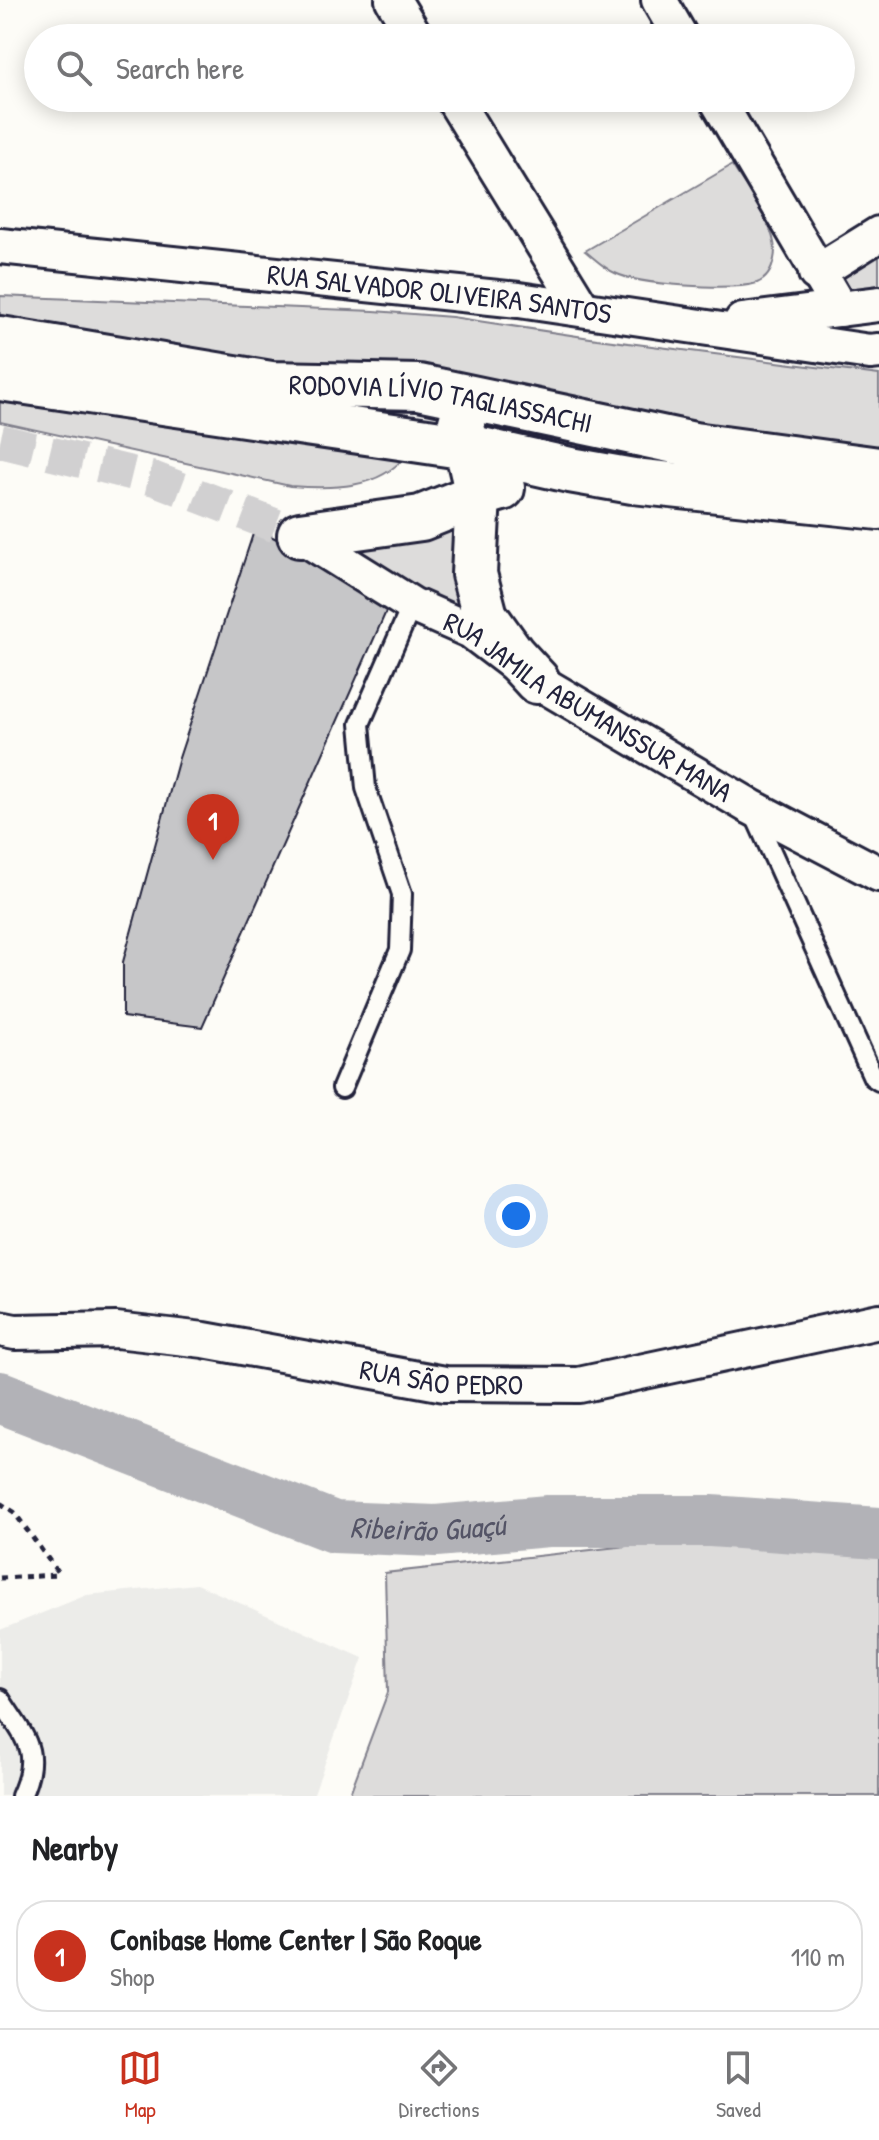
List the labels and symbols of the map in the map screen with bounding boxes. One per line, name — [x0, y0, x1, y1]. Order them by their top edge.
street label: RUA SALVADOR OLIVEIRA SANTOS — [266, 255, 614, 332]
street label: RODOVIA LÍVIO TAGLIASSACHI — [289, 365, 596, 442]
street label: RUA JAMILA ABUMANSSUR MANA — [438, 603, 740, 811]
pin: 1 — [187, 794, 239, 860]
your location — [496, 1196, 536, 1236]
street label: RUA SÃO PEDRO — [357, 1350, 523, 1404]
water label: Ribeirão Guaçú — [349, 1504, 509, 1550]

